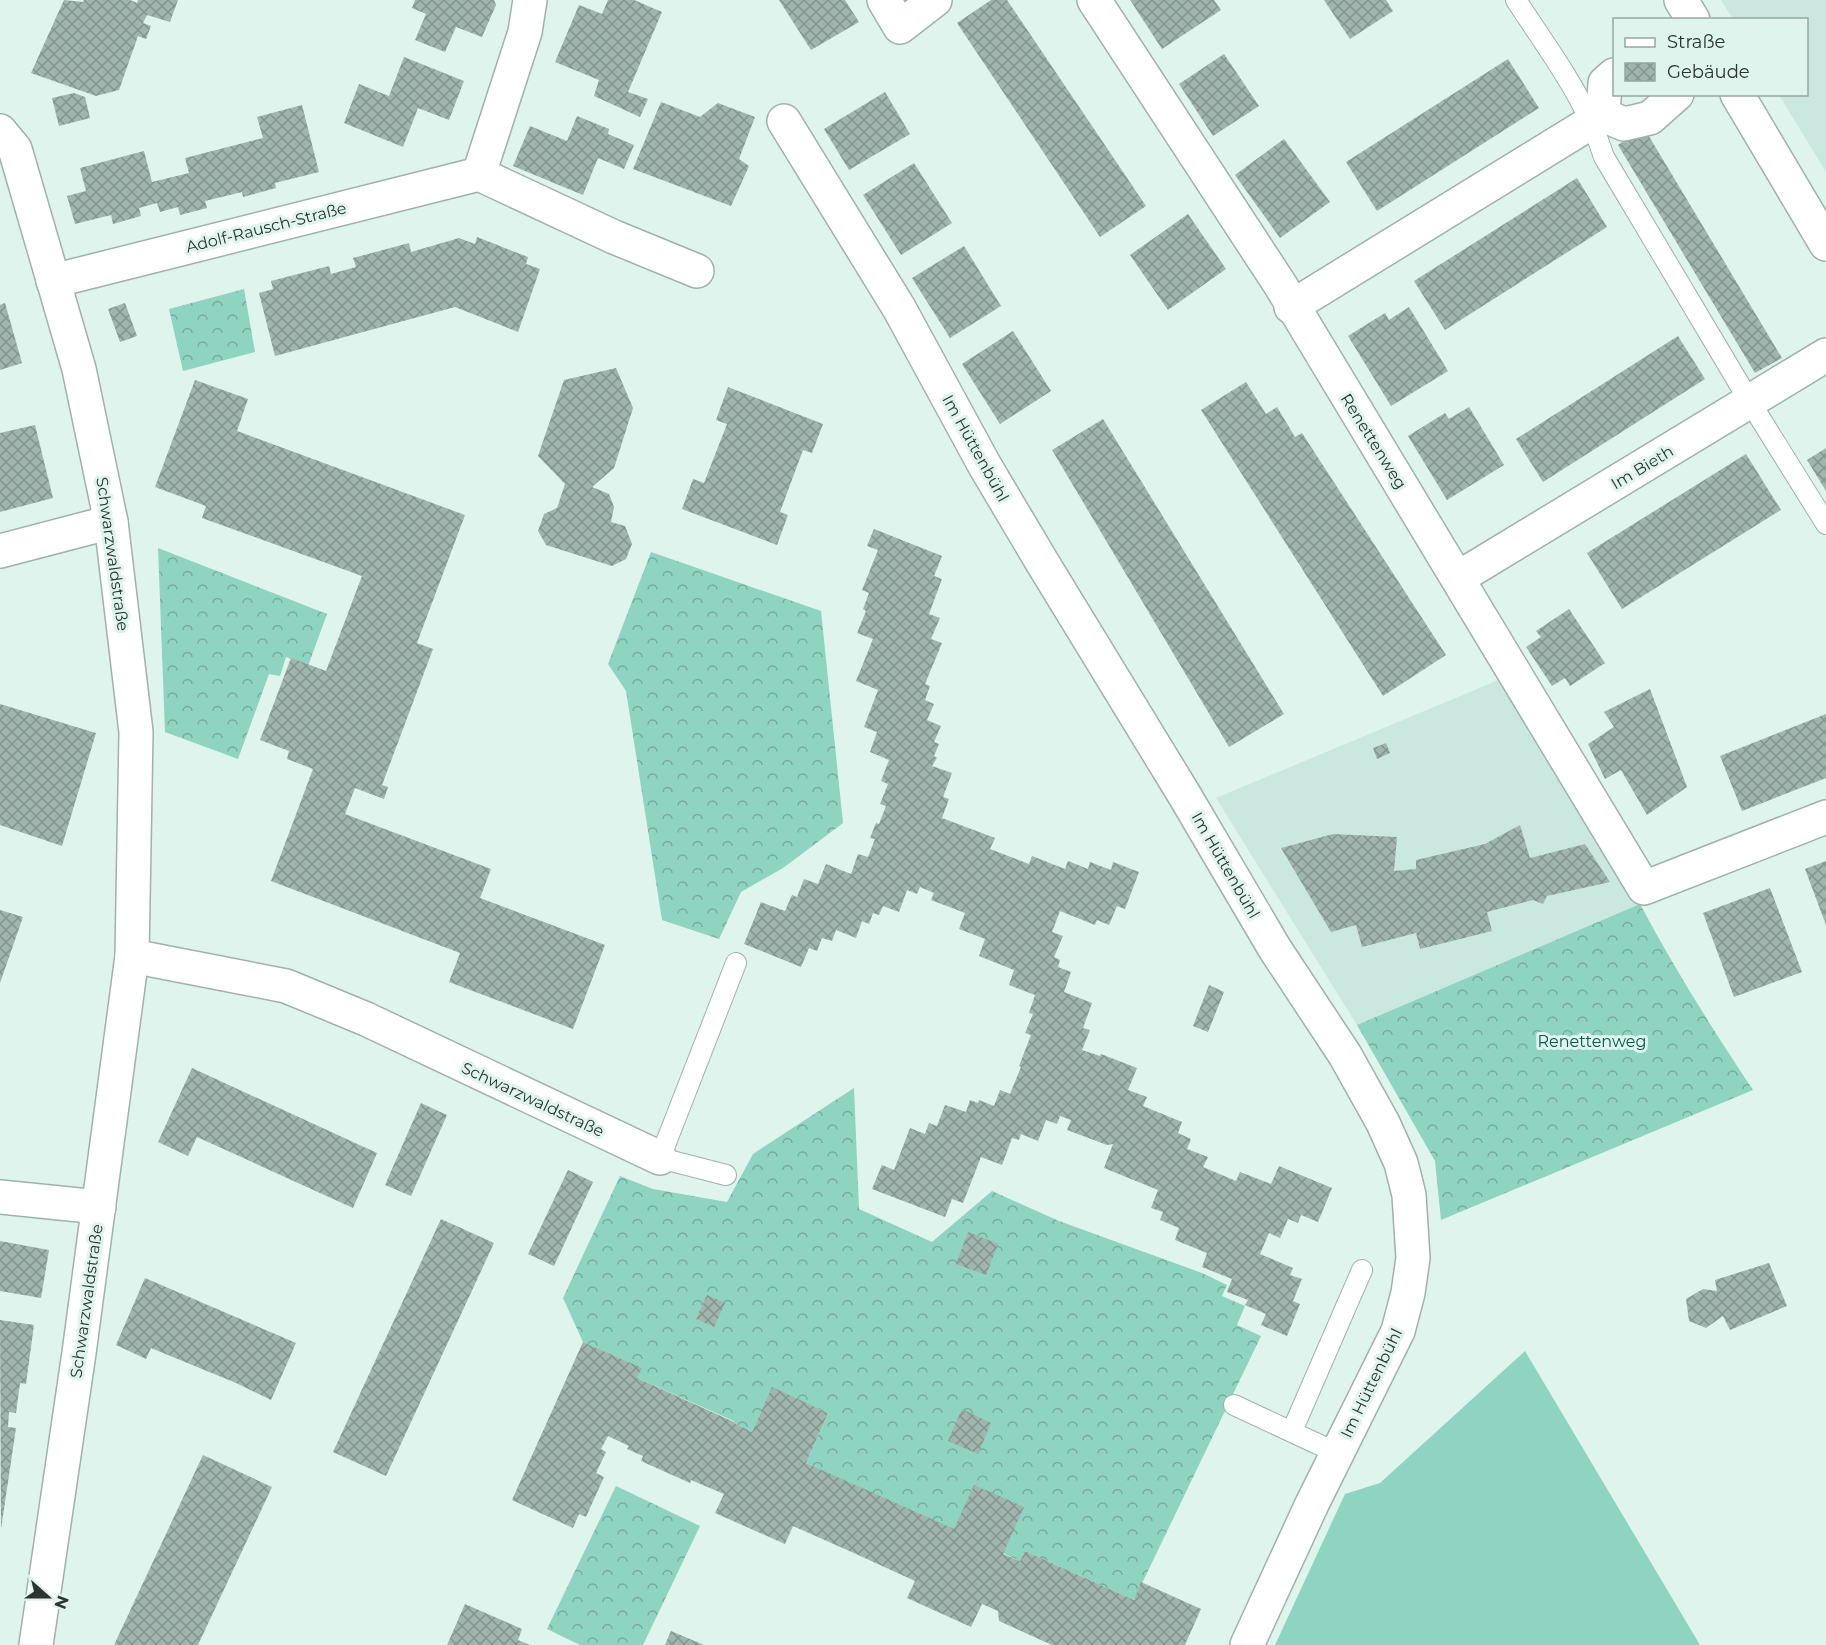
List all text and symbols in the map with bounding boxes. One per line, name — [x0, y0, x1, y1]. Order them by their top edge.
legend — [1613, 18, 1808, 96]
text: Straße — [1667, 31, 1726, 53]
text: Gebäude — [1667, 61, 1750, 83]
street label: Adolf-Rausch-Straße — [184, 198, 348, 257]
street label: Renettenweg — [1337, 390, 1411, 492]
street label: Im Hüttenbühl — [938, 391, 1013, 505]
street label: Im Bieth — [1608, 441, 1677, 493]
street label: Schwarzwaldstraße — [92, 476, 133, 632]
street label: Im Hüttenbühl — [1187, 809, 1264, 922]
park label: Renettenweg — [1538, 1032, 1646, 1051]
street label: Schwarzwaldstraße — [458, 1058, 607, 1141]
street label: Schwarzwaldstraße — [66, 1223, 107, 1379]
street label: Im Hüttenbühl — [1337, 1325, 1406, 1441]
north arrow — [18, 1567, 78, 1627]
text: N — [50, 1593, 73, 1612]

